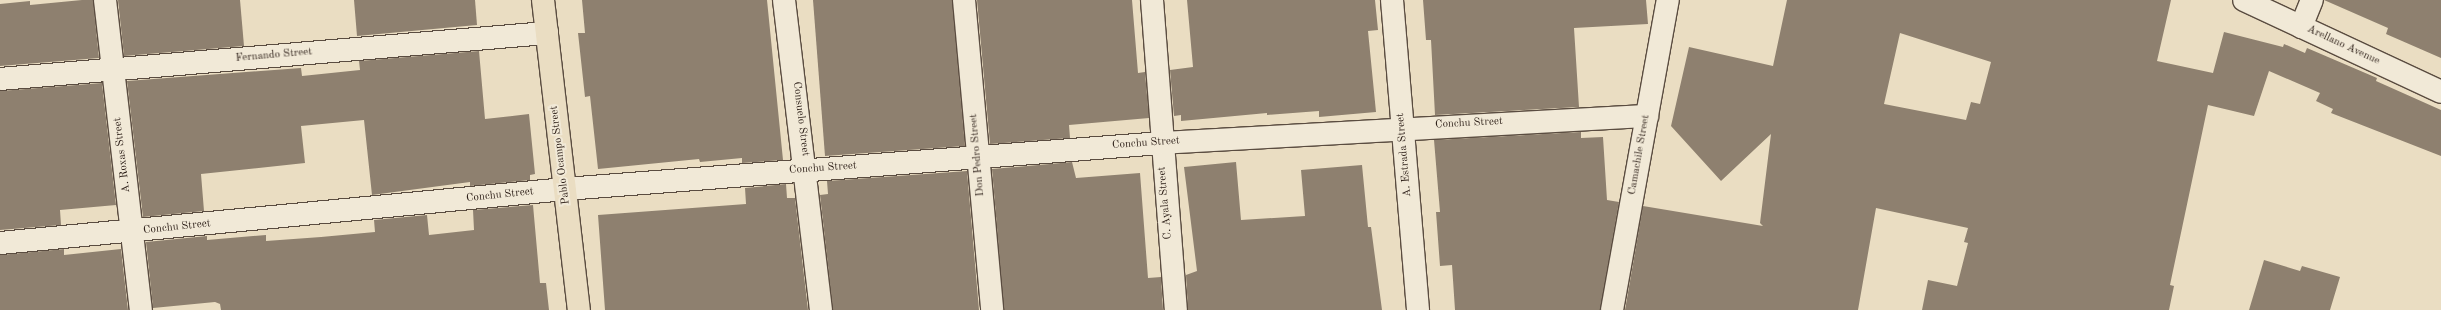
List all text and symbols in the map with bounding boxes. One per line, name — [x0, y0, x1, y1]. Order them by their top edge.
street label: Arellano Avenue — [2305, 23, 2381, 69]
street label: Fernando Street — [235, 46, 313, 66]
street label: Consuelo Street — [789, 81, 811, 157]
street label: Pablo Ocampo Street — [548, 105, 574, 205]
street label: Don Pedro Street — [968, 113, 988, 197]
street label: A. Estrada Street — [1395, 113, 1415, 197]
street label: Camachile Street — [1626, 114, 1654, 196]
street label: Conchu Street — [1435, 116, 1503, 132]
street label: A. Roxas Street — [112, 117, 134, 193]
street label: Conchu Street — [1112, 135, 1180, 153]
street label: Conchu Street — [789, 160, 857, 178]
street label: C. Ayala Street — [1156, 166, 1176, 240]
street label: Conchu Street — [466, 186, 534, 206]
street label: Conchu Street — [143, 218, 211, 238]

